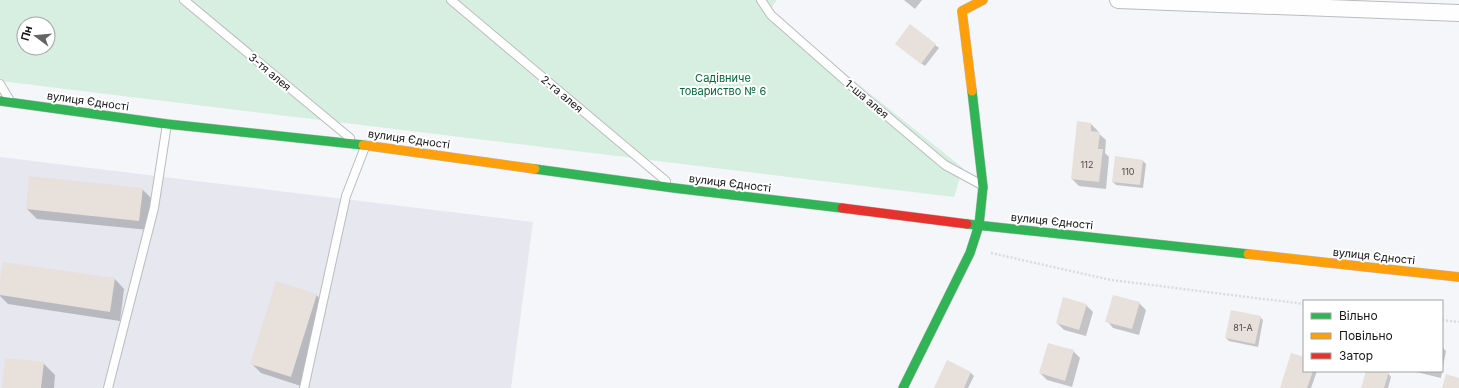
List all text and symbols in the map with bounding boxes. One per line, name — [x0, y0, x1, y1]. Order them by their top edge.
north arrow — [16, 16, 56, 56]
text: Пн — [18, 24, 35, 42]
street label: 3-тя алея — [246, 50, 294, 94]
park label: Садівниче товариство № 6 — [680, 71, 766, 98]
street label: 2-га алея — [538, 72, 586, 116]
street label: 1-ша алея — [842, 77, 892, 121]
street label: вулиця Єдності — [46, 88, 130, 114]
street label: вулиця Єдності — [367, 126, 451, 152]
house number: 112 — [1081, 159, 1093, 170]
house number: 110 — [1122, 166, 1135, 177]
street label: вулиця Єдності — [688, 171, 772, 195]
street label: вулиця Єдності — [1010, 210, 1094, 232]
street label: вулиця Єдності — [1332, 245, 1416, 267]
legend — [1303, 300, 1443, 372]
text: Вільно — [1339, 308, 1378, 323]
house number: 81-А — [1233, 322, 1253, 333]
text: Повільно — [1339, 328, 1393, 343]
text: Затор — [1339, 348, 1373, 363]

